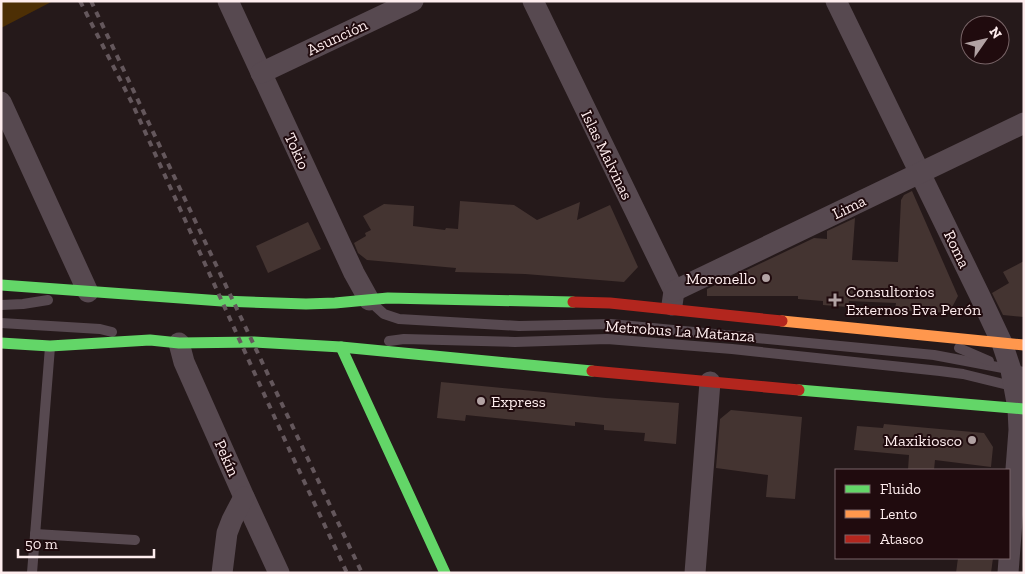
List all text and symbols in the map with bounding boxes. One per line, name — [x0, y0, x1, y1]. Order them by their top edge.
street label: Asunción — [304, 14, 371, 59]
north arrow — [960, 15, 1010, 65]
text: N — [985, 24, 1006, 42]
street label: Islas Malvinas — [577, 107, 637, 203]
street label: Tokio — [280, 130, 314, 172]
street label: Lima — [829, 191, 869, 223]
street label: Roma — [940, 227, 974, 271]
place label: Moronello — [686, 269, 756, 288]
marker: Moronello — [760, 272, 772, 284]
place label: Consultorios Externos Eva Perón — [846, 282, 982, 319]
marker: Consultorios Externos Eva Perón — [828, 293, 842, 307]
street label: Metrobus La Matanza — [604, 316, 756, 346]
place label: Express — [491, 392, 546, 411]
marker: Express — [475, 395, 487, 407]
place label: Maxikiosco — [884, 431, 962, 450]
marker: Maxikiosco — [966, 434, 978, 446]
street label: Pekín — [211, 437, 244, 480]
legend — [835, 469, 1010, 559]
text: Fluido — [880, 480, 921, 498]
text: Lento — [880, 505, 917, 523]
scale bar — [18, 526, 154, 558]
text: Atasco — [880, 530, 924, 548]
text: 50 m — [25, 535, 58, 553]

